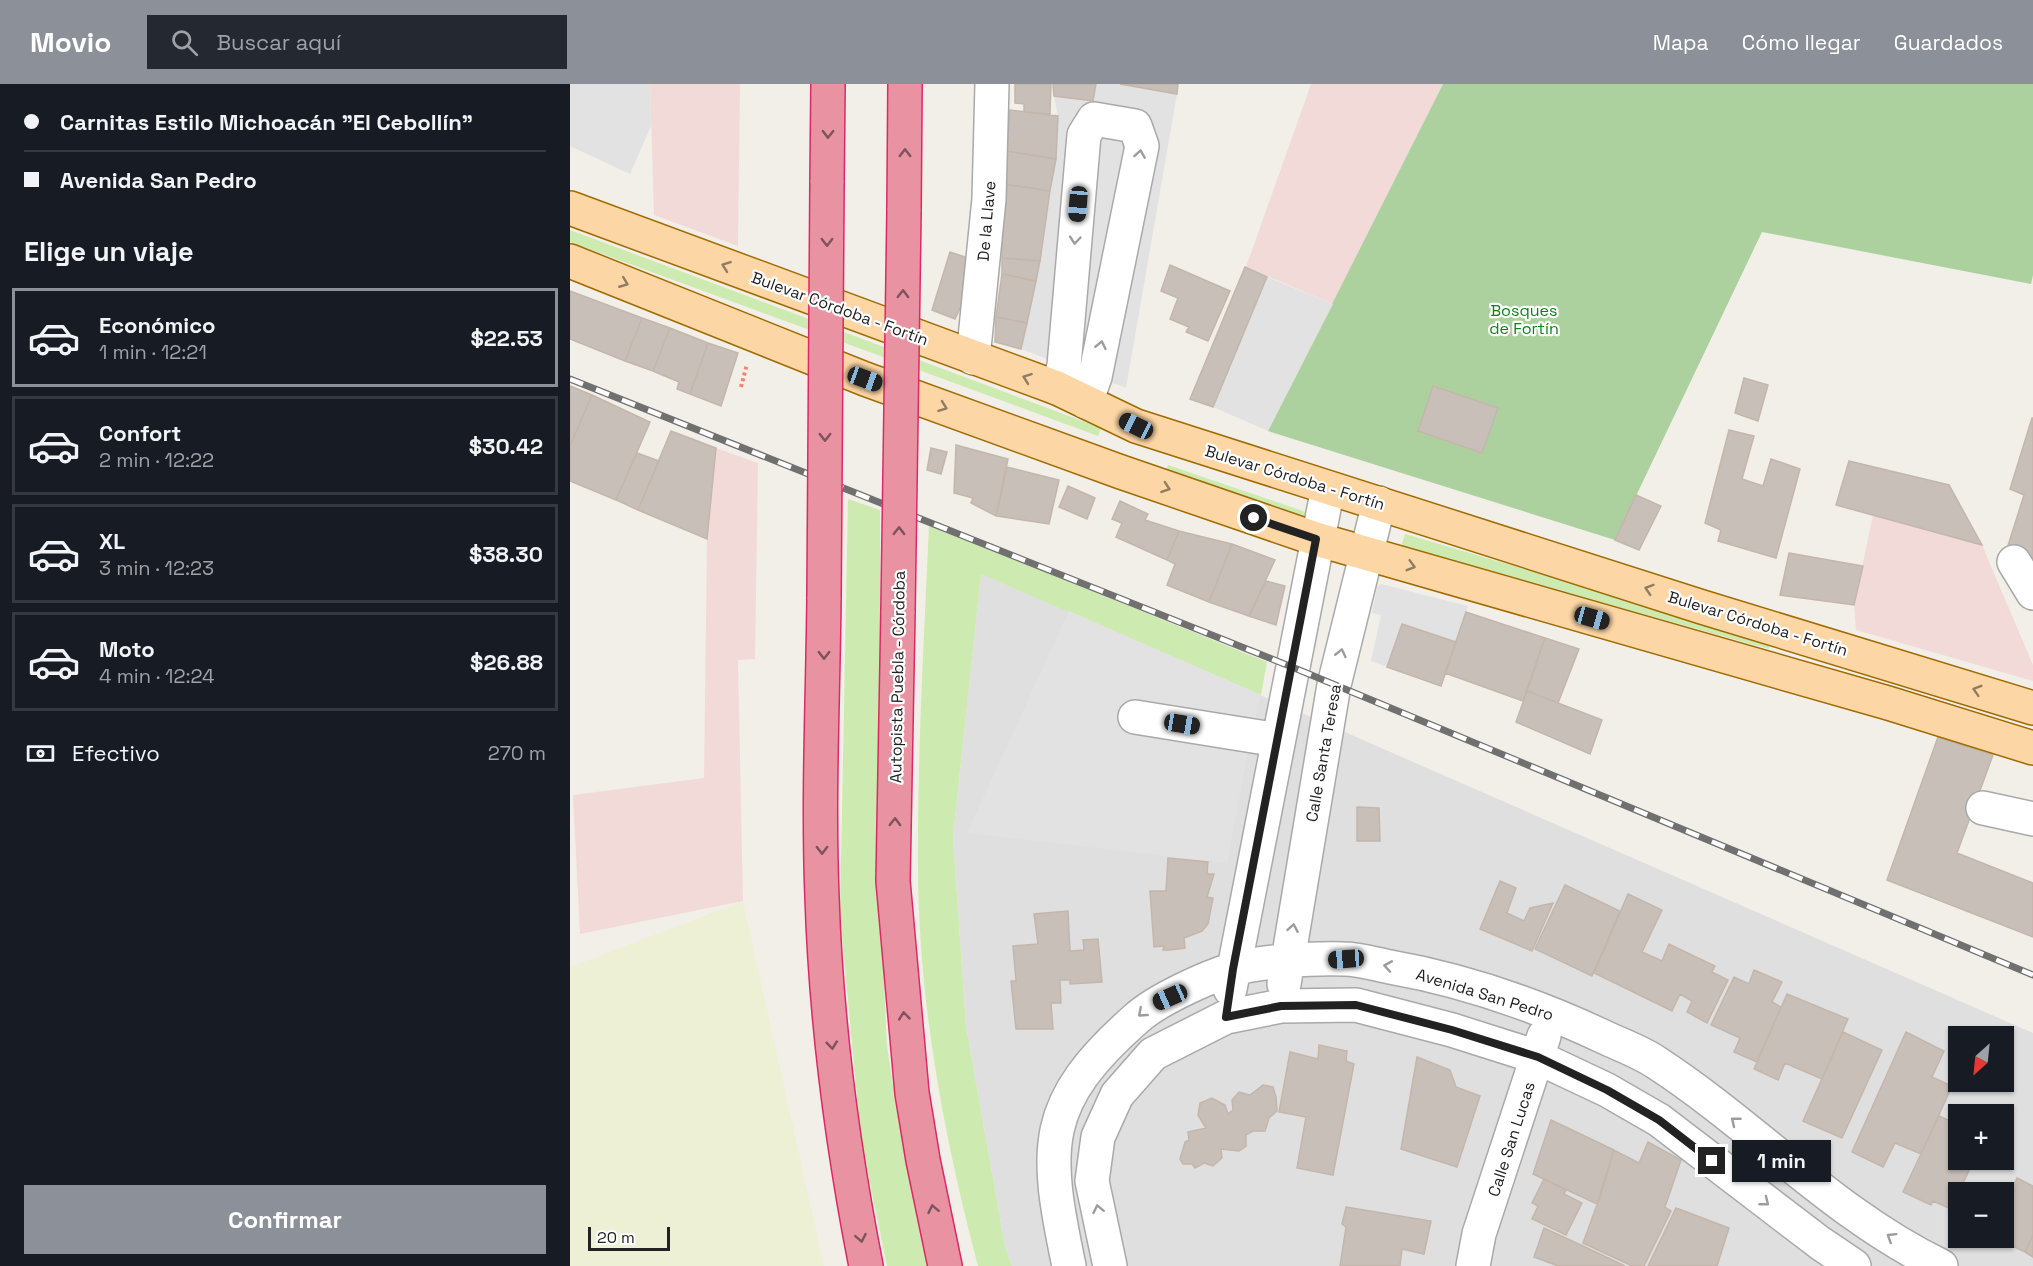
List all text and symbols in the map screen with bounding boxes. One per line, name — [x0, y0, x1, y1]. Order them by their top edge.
search box — [147, 15, 567, 69]
text: Movio — [30, 24, 111, 60]
icon: search — [168, 26, 201, 59]
text: Buscar aquí — [216, 28, 341, 56]
text: Mapa — [1653, 29, 1709, 56]
text: Cómo llegar — [1742, 29, 1861, 56]
text: Guardados — [1894, 29, 2003, 56]
text: Carnitas Estilo Michoacán "El Cebollín" — [60, 108, 473, 136]
one-way arrow — [821, 129, 834, 138]
one-way arrow — [899, 148, 911, 157]
one-way arrow — [1133, 149, 1145, 159]
text: Avenida San Pedro — [60, 166, 257, 194]
street label: De la Llave — [973, 180, 1000, 262]
car — [1067, 185, 1089, 223]
text: Elige un viaje — [24, 234, 194, 269]
one-way arrow — [1069, 235, 1082, 244]
one-way arrow — [820, 237, 833, 246]
one-way arrow — [721, 261, 732, 273]
street label: Bulevar Córdoba - Fortín — [748, 267, 931, 350]
one-way arrow — [618, 276, 629, 288]
one-way arrow — [897, 290, 909, 299]
park label: Bosques de Fortín — [1489, 300, 1559, 339]
icon: car — [27, 311, 81, 365]
text: Económico — [99, 311, 216, 339]
text: $22.53 — [470, 324, 543, 352]
text: 1 min · 12:21 — [99, 339, 207, 365]
one-way arrow — [1094, 340, 1107, 350]
car — [845, 364, 885, 394]
one-way arrow — [1022, 372, 1033, 385]
one-way arrow — [937, 400, 948, 413]
car — [1116, 410, 1156, 442]
icon: car — [27, 419, 81, 473]
text: Confort — [99, 419, 181, 447]
text: $30.42 — [469, 432, 543, 460]
one-way arrow — [819, 432, 831, 441]
street label: Bulevar Córdoba - Fortín — [1202, 440, 1387, 515]
text: 2 min · 12:22 — [99, 447, 214, 473]
one-way arrow — [1160, 480, 1171, 493]
route start — [1240, 504, 1267, 531]
icon: car — [27, 527, 81, 581]
text: XL — [99, 527, 125, 555]
one-way arrow — [893, 527, 906, 536]
text: $38.30 — [469, 540, 543, 568]
text: 3 min · 12:23 — [99, 555, 214, 581]
one-way arrow — [1406, 559, 1416, 571]
street label: Autopista Puebla - Córdoba — [885, 571, 910, 783]
one-way arrow — [1644, 584, 1655, 596]
street label: Bulevar Córdoba - Fortín — [1665, 586, 1850, 661]
car — [1572, 604, 1612, 632]
icon: car — [27, 635, 81, 689]
text: Moto — [99, 635, 155, 663]
text: $26.88 — [470, 648, 543, 676]
one-way arrow — [1334, 648, 1347, 658]
one-way arrow — [817, 651, 830, 660]
text: 4 min · 12:24 — [99, 663, 214, 689]
street label: Calle Santa Teresa — [1301, 682, 1346, 824]
one-way arrow — [1972, 685, 1983, 698]
car — [1163, 712, 1201, 736]
icon: cash — [24, 737, 57, 770]
text: Efectivo — [72, 739, 160, 767]
text: 270 m — [488, 740, 546, 766]
one-way arrow — [888, 817, 901, 826]
one-way arrow — [816, 846, 828, 855]
one-way arrow — [1287, 923, 1299, 932]
car — [1327, 949, 1365, 969]
one-way arrow — [1383, 960, 1393, 973]
street label: Avenida San Pedro — [1414, 964, 1556, 1025]
car — [1150, 981, 1190, 1013]
one-way arrow — [1138, 1006, 1149, 1017]
one-way arrow — [898, 1012, 911, 1021]
north arrow — [1948, 1026, 2014, 1092]
map controls — [1948, 1026, 2014, 1248]
one-way arrow — [825, 1041, 838, 1050]
street label: Calle San Lucas — [1483, 1079, 1540, 1199]
button: + — [1948, 1104, 2014, 1170]
one-way arrow — [1730, 1117, 1741, 1128]
callout: 1 min — [1733, 1140, 1832, 1182]
route end — [1698, 1147, 1725, 1174]
text: 1 min — [1757, 1148, 1806, 1174]
button: − — [1948, 1182, 2014, 1248]
button: Confirmar — [24, 1185, 546, 1254]
one-way arrow — [1759, 1194, 1770, 1205]
one-way arrow — [927, 1204, 940, 1214]
one-way arrow — [1092, 1204, 1105, 1214]
scale bar — [588, 1224, 670, 1252]
text: 20 m — [597, 1227, 635, 1248]
one-way arrow — [853, 1232, 866, 1242]
one-way arrow — [1887, 1232, 1897, 1244]

